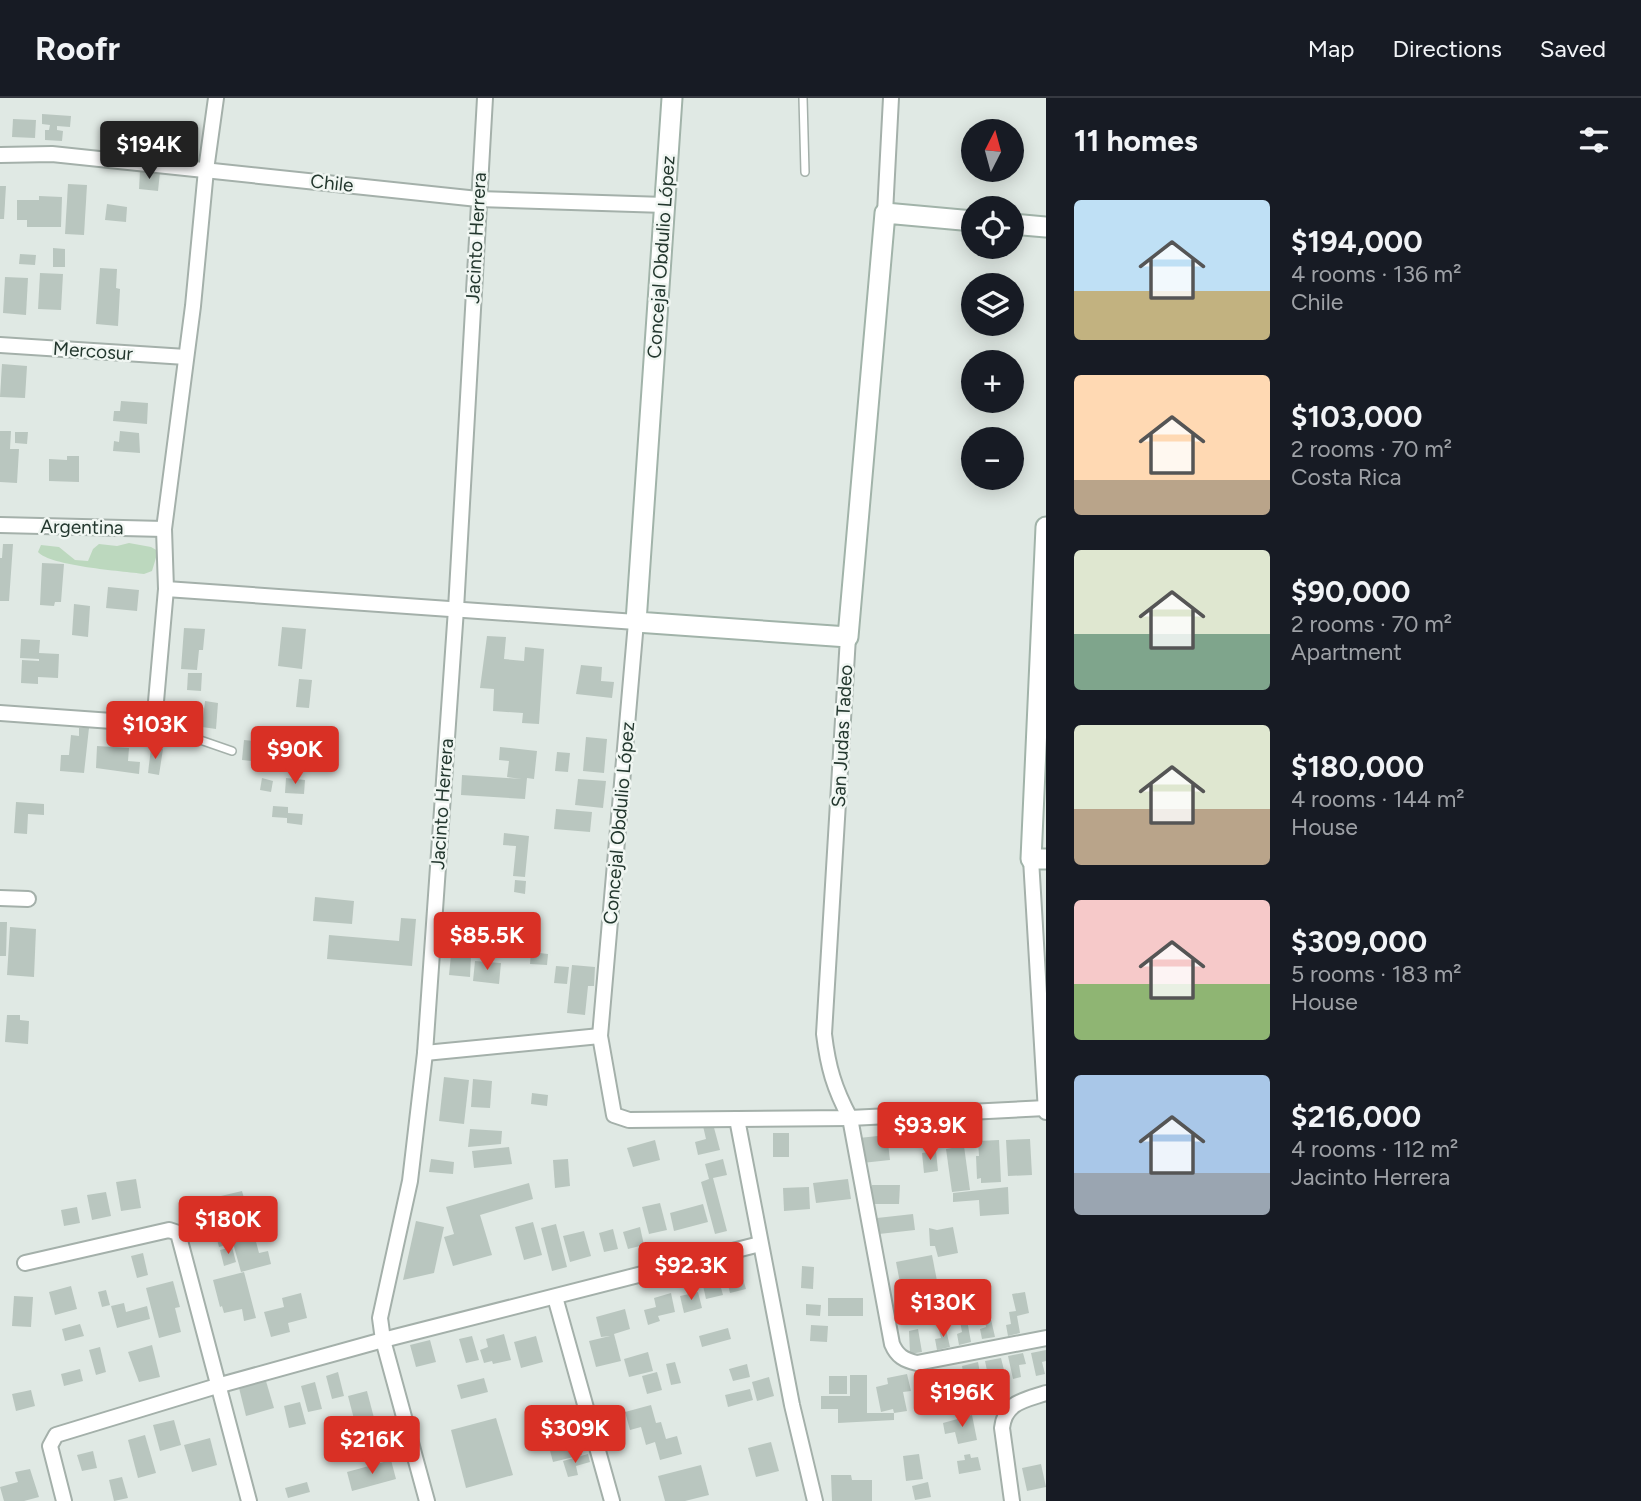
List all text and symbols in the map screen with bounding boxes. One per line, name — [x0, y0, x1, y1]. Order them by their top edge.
text: Roofr — [35, 29, 120, 68]
text: Map — [1308, 34, 1354, 63]
text: Directions — [1392, 34, 1502, 63]
text: Saved — [1540, 34, 1606, 63]
north arrow — [961, 119, 1024, 182]
map controls — [961, 119, 1024, 490]
icon: filters — [1575, 121, 1613, 159]
pin: $194K — [100, 122, 198, 181]
text: 11 homes — [1074, 122, 1198, 159]
text: $194K — [116, 130, 182, 158]
street label: Concejal Obdulio López — [642, 155, 680, 359]
street label: Chile — [309, 169, 355, 197]
street label: Jacinto Herrera — [461, 172, 491, 304]
button: locate — [961, 196, 1024, 259]
text: $194,000 — [1291, 223, 1423, 260]
icon: home — [1130, 228, 1214, 312]
text: 4 rooms · 136 m² — [1291, 260, 1462, 288]
button: layers — [961, 273, 1024, 336]
text: Chile — [1291, 288, 1343, 316]
street label: Mercosur — [52, 337, 134, 365]
button: + — [961, 350, 1024, 413]
text: $103,000 — [1291, 398, 1422, 435]
icon: home — [1130, 403, 1214, 487]
button: − — [961, 427, 1024, 490]
text: 2 rooms · 70 m² — [1291, 435, 1452, 463]
text: Costa Rica — [1291, 463, 1402, 491]
street label: Argentina — [40, 515, 124, 539]
text: $90,000 — [1291, 573, 1411, 610]
icon: home — [1130, 578, 1214, 662]
text: 2 rooms · 70 m² — [1291, 610, 1452, 638]
text: Apartment — [1291, 638, 1402, 666]
street label: San Judas Tadeo — [827, 664, 857, 808]
pin: $103K — [106, 702, 204, 761]
text: $103K — [122, 710, 188, 738]
street label: Concejal Obdulio López — [599, 721, 639, 925]
pin: $90K — [254, 726, 336, 786]
text: $90K — [267, 735, 323, 763]
street label: Jacinto Herrera — [426, 738, 458, 870]
text: $180,000 — [1291, 748, 1424, 785]
icon: home — [1130, 753, 1214, 837]
text: 4 rooms · 144 m² — [1291, 785, 1465, 813]
text: House — [1291, 813, 1358, 841]
pin: $85.5K — [430, 912, 544, 972]
text: $85.5K — [450, 921, 524, 949]
text: $309,000 — [1291, 923, 1427, 960]
icon: home — [1130, 928, 1214, 1012]
text: 5 rooms · 183 m² — [1291, 960, 1462, 988]
text: House — [1291, 988, 1358, 1016]
text: $216,000 — [1291, 1098, 1421, 1135]
pin: $93.9K — [873, 1102, 987, 1162]
icon: home — [1130, 1103, 1214, 1187]
text: $93.9K — [893, 1111, 967, 1139]
text: 4 rooms · 112 m² — [1291, 1135, 1458, 1163]
text: Jacinto Herrera — [1291, 1163, 1450, 1191]
pin: $180K — [179, 1196, 277, 1256]
text: $180K — [195, 1205, 261, 1233]
pin: $92.3K — [634, 1242, 748, 1302]
text: $92.3K — [654, 1251, 728, 1279]
pin: $130K — [894, 1280, 992, 1339]
text: $130K — [910, 1288, 976, 1316]
pin: $196K — [913, 1370, 1011, 1429]
text: $196K — [930, 1378, 994, 1406]
pin: $309K — [526, 1406, 624, 1465]
text: $309K — [540, 1414, 610, 1442]
pin: $216K — [323, 1416, 421, 1476]
text: $216K — [340, 1425, 404, 1453]

